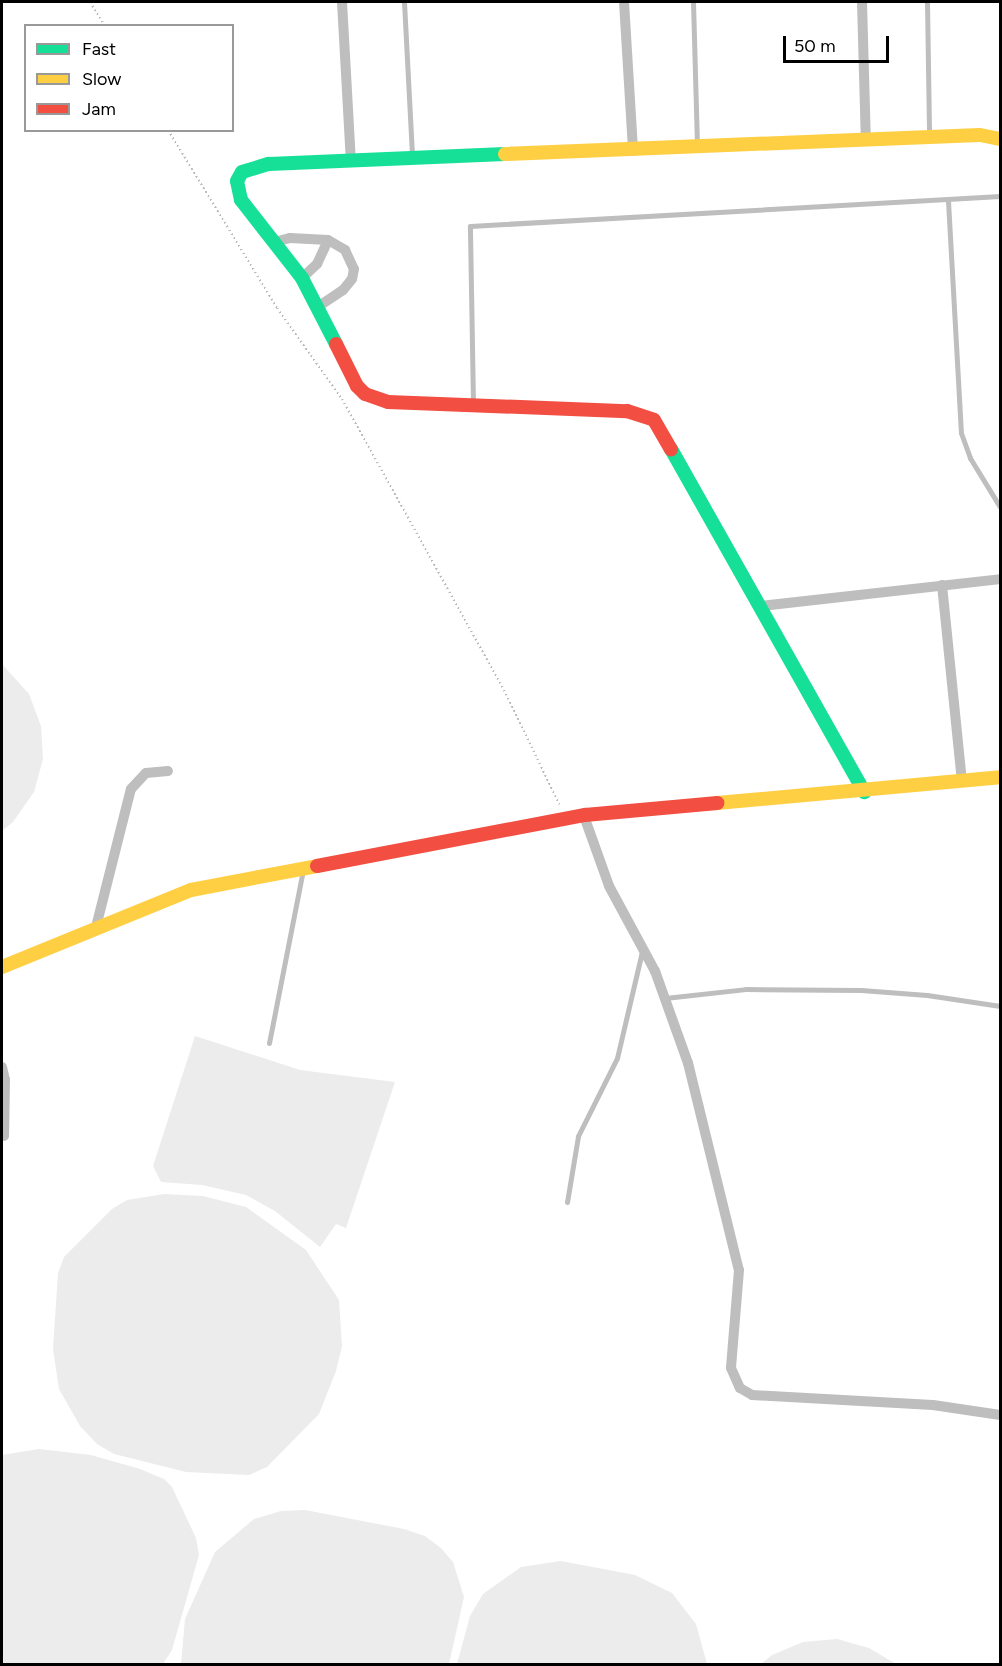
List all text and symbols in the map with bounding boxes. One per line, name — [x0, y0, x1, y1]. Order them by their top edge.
legend — [24, 24, 234, 132]
scale bar — [786, 24, 892, 62]
text: 50 m — [794, 35, 836, 57]
text: Fast — [82, 38, 116, 60]
text: Slow — [82, 68, 121, 90]
text: Jam — [82, 98, 116, 120]

